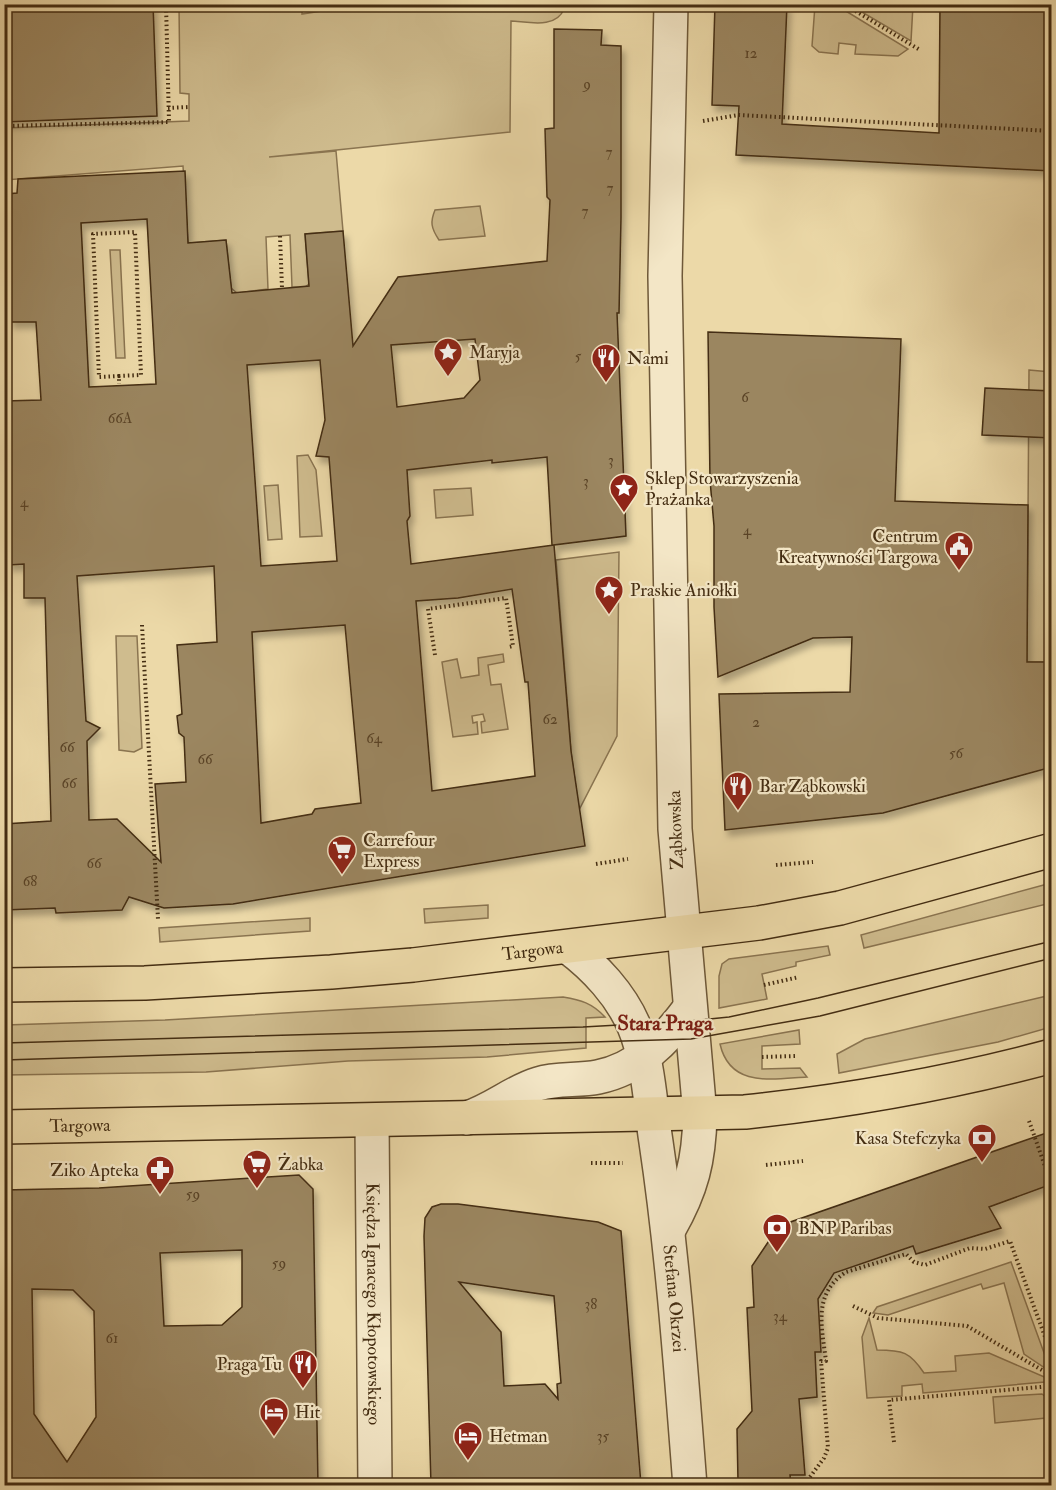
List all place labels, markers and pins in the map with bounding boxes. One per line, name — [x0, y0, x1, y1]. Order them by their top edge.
place icon: Maryja — [432, 336, 464, 378]
place label: Maryja — [469, 341, 521, 364]
restaurant icon: Nami — [590, 342, 622, 384]
place label: Nami — [627, 347, 669, 370]
place label: Sklep Stowarzyszenia Prażanka — [645, 467, 799, 511]
place icon: Sklep Stowarzyszenia Prażanka — [608, 472, 640, 514]
place label: Centrum Kreatywności Targowa — [778, 525, 939, 569]
public building icon: Centrum Kreatywności Targowa — [943, 530, 975, 572]
place icon: Praskie Aniołki — [593, 574, 625, 616]
place label: Praskie Aniołki — [630, 579, 738, 602]
restaurant icon: Bar Ząbkowski — [722, 770, 754, 812]
place label: Bar Ząbkowski — [759, 775, 866, 798]
place label: Carrefour Express — [363, 829, 435, 873]
supermarket icon: Carrefour Express — [326, 834, 358, 876]
bank icon: Kasa Stefczyka — [966, 1122, 998, 1164]
place label: Kasa Stefczyka — [855, 1127, 962, 1150]
supermarket icon: Żabka — [241, 1148, 273, 1190]
place label: Żabka — [278, 1152, 324, 1176]
pharmacy icon: Ziko Apteka — [144, 1154, 176, 1196]
place label: Ziko Apteka — [50, 1159, 140, 1182]
bank icon: BNP Paribas — [761, 1212, 793, 1254]
place label: BNP Paribas — [798, 1217, 892, 1240]
restaurant icon: Praga Tu — [287, 1348, 319, 1390]
place label: Praga Tu — [217, 1353, 282, 1376]
hotel icon: Hit — [258, 1396, 290, 1438]
place label: Hit — [295, 1401, 320, 1424]
hotel icon: Hetman — [452, 1420, 484, 1462]
place label: Hetman — [489, 1425, 548, 1448]

